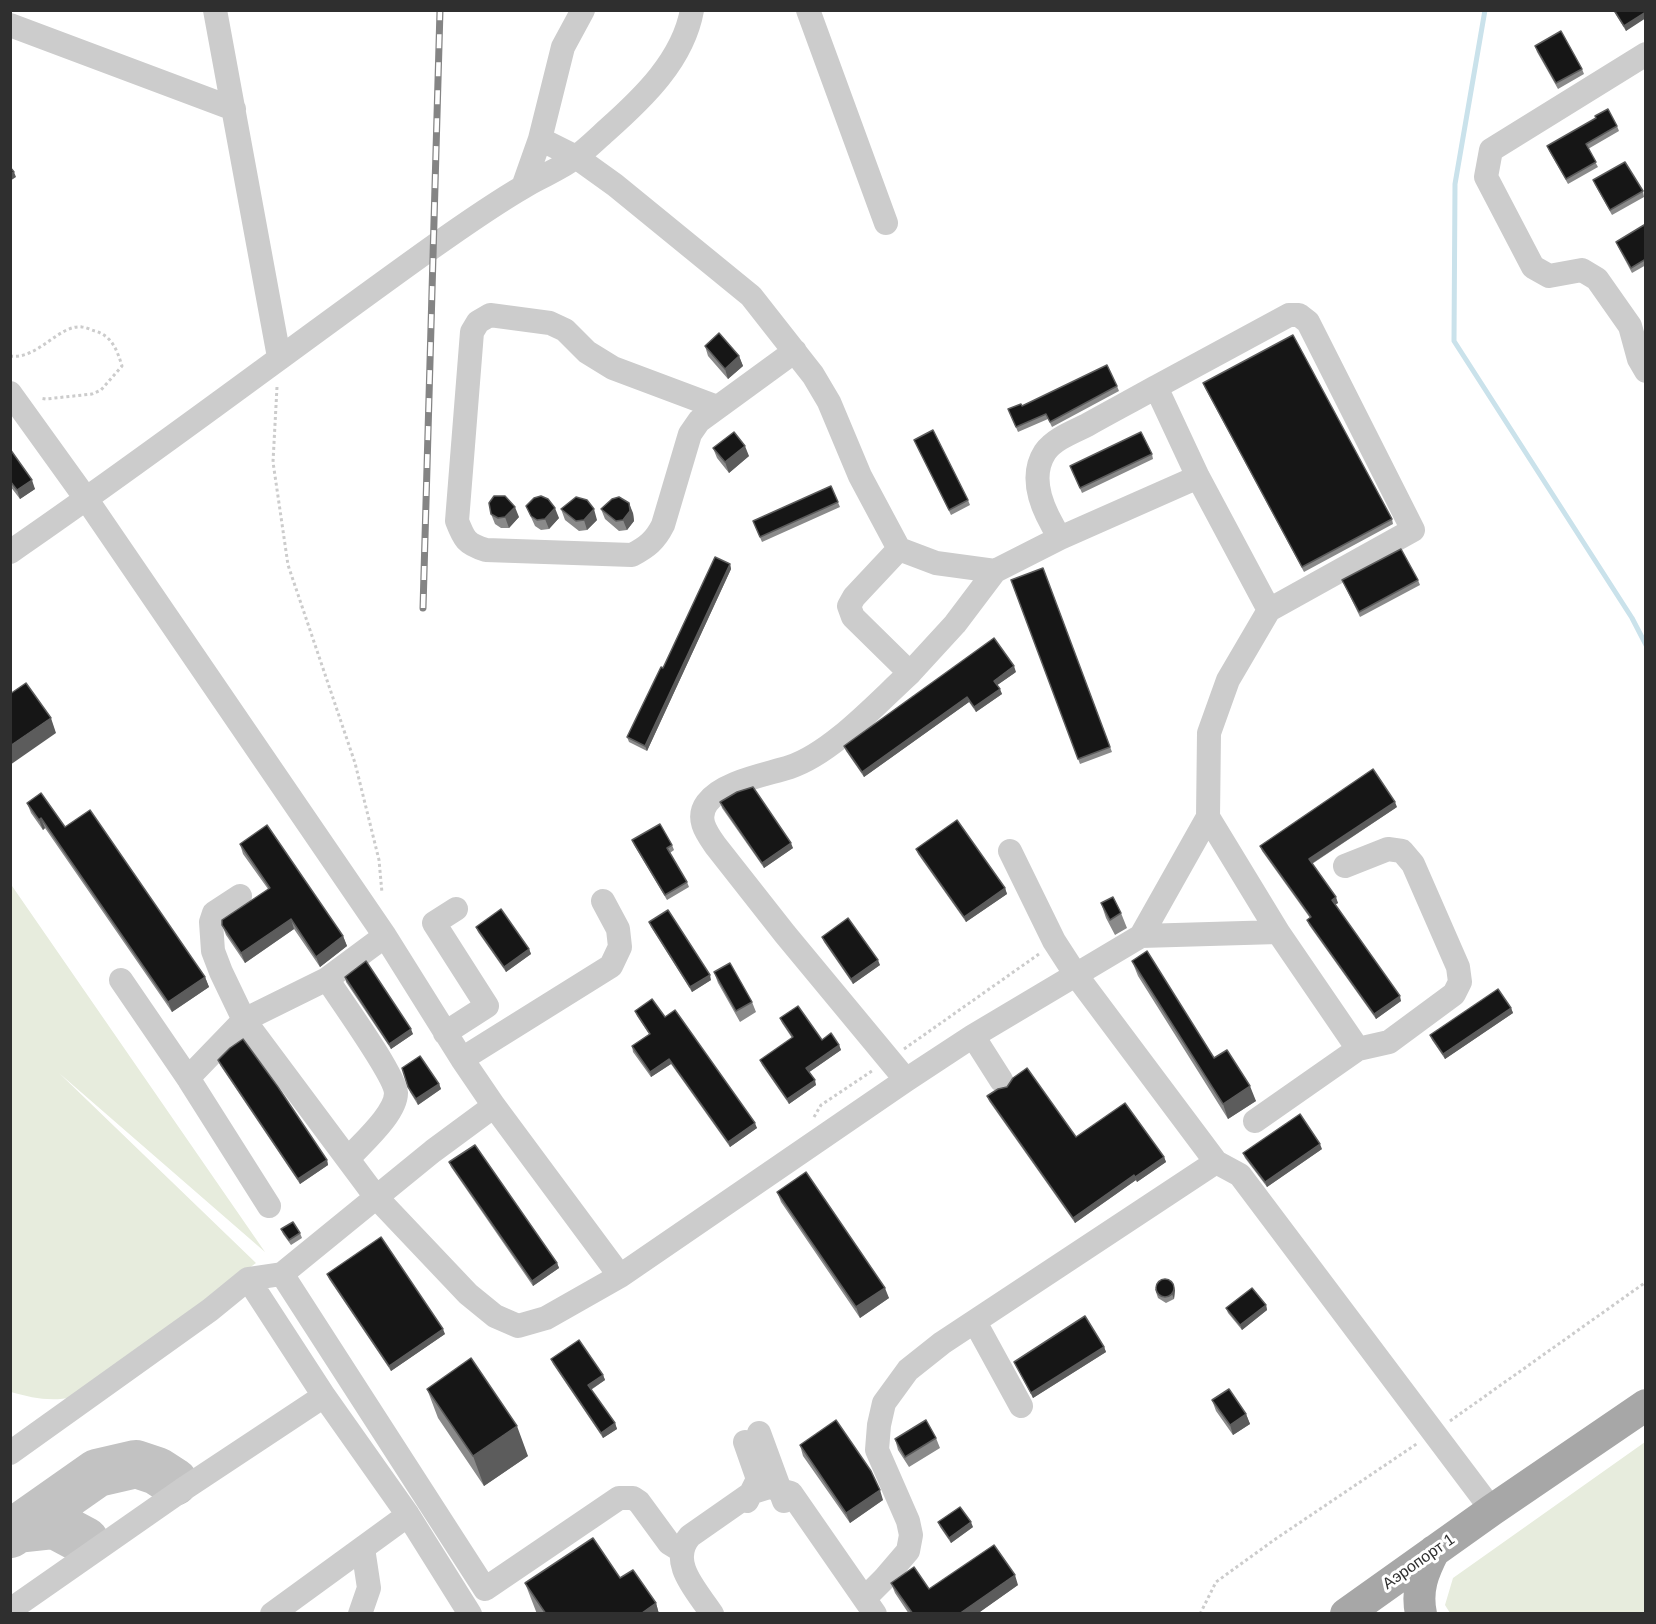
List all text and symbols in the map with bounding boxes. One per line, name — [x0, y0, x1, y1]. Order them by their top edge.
street label: Аэропорт 1 — [1379, 1530, 1459, 1594]

